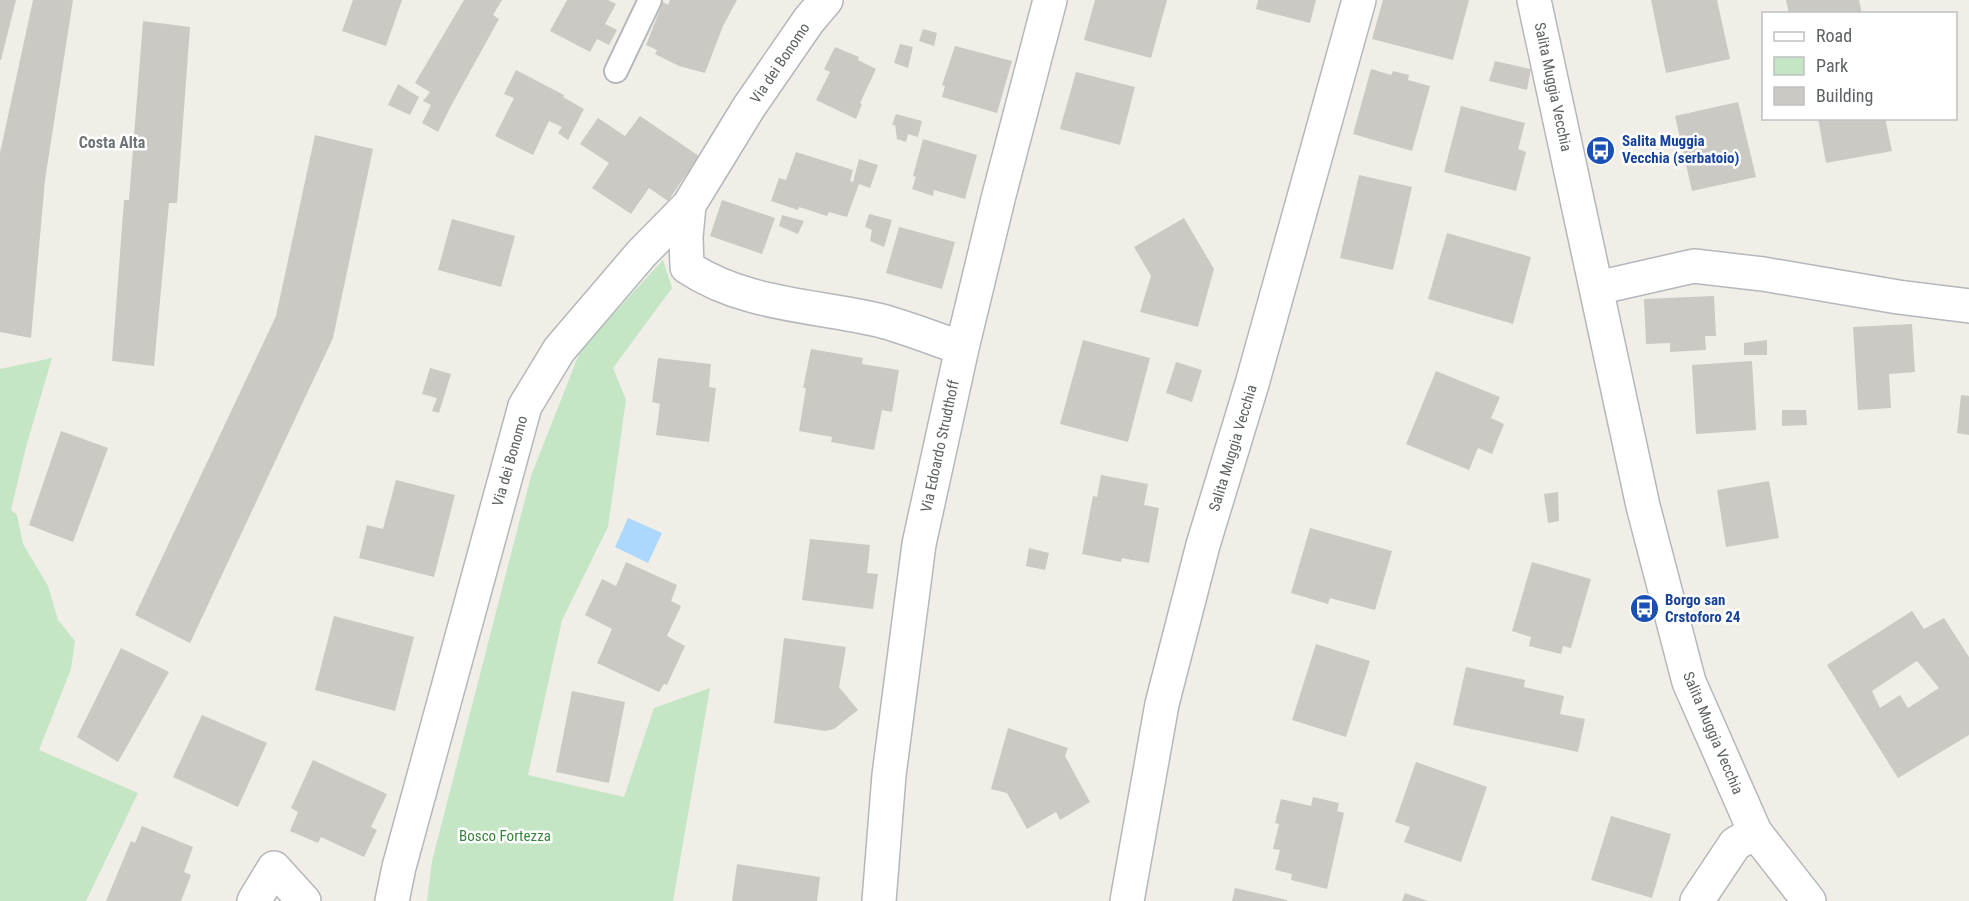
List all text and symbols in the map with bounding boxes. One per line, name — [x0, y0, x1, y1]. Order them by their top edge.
legend — [1762, 12, 1957, 120]
street label: Via dei Bonomo — [746, 19, 814, 107]
street label: Salita Muggia Vecchia — [1531, 21, 1575, 153]
text: Road — [1816, 25, 1852, 46]
text: Park — [1816, 55, 1848, 76]
text: Building — [1816, 85, 1873, 106]
place label: Salita Muggia Vecchia (serbatoio) — [1622, 132, 1739, 167]
district label: Costa Alta — [79, 133, 146, 152]
bus stop icon: Salita Muggia Vecchia (serbatoio) — [1585, 134, 1617, 166]
street label: Via Edoardo Strudthoff — [917, 378, 963, 514]
street label: Salita Muggia Vecchia — [1205, 383, 1261, 513]
street label: Via dei Bonomo — [489, 414, 531, 508]
place label: Borgo san Crstoforo 24 — [1665, 591, 1741, 626]
bus stop icon: Borgo san Crstoforo 24 — [1628, 593, 1660, 625]
street label: Salita Muggia Vecchia — [1679, 669, 1747, 797]
park label: Bosco Fortezza — [459, 827, 551, 845]

